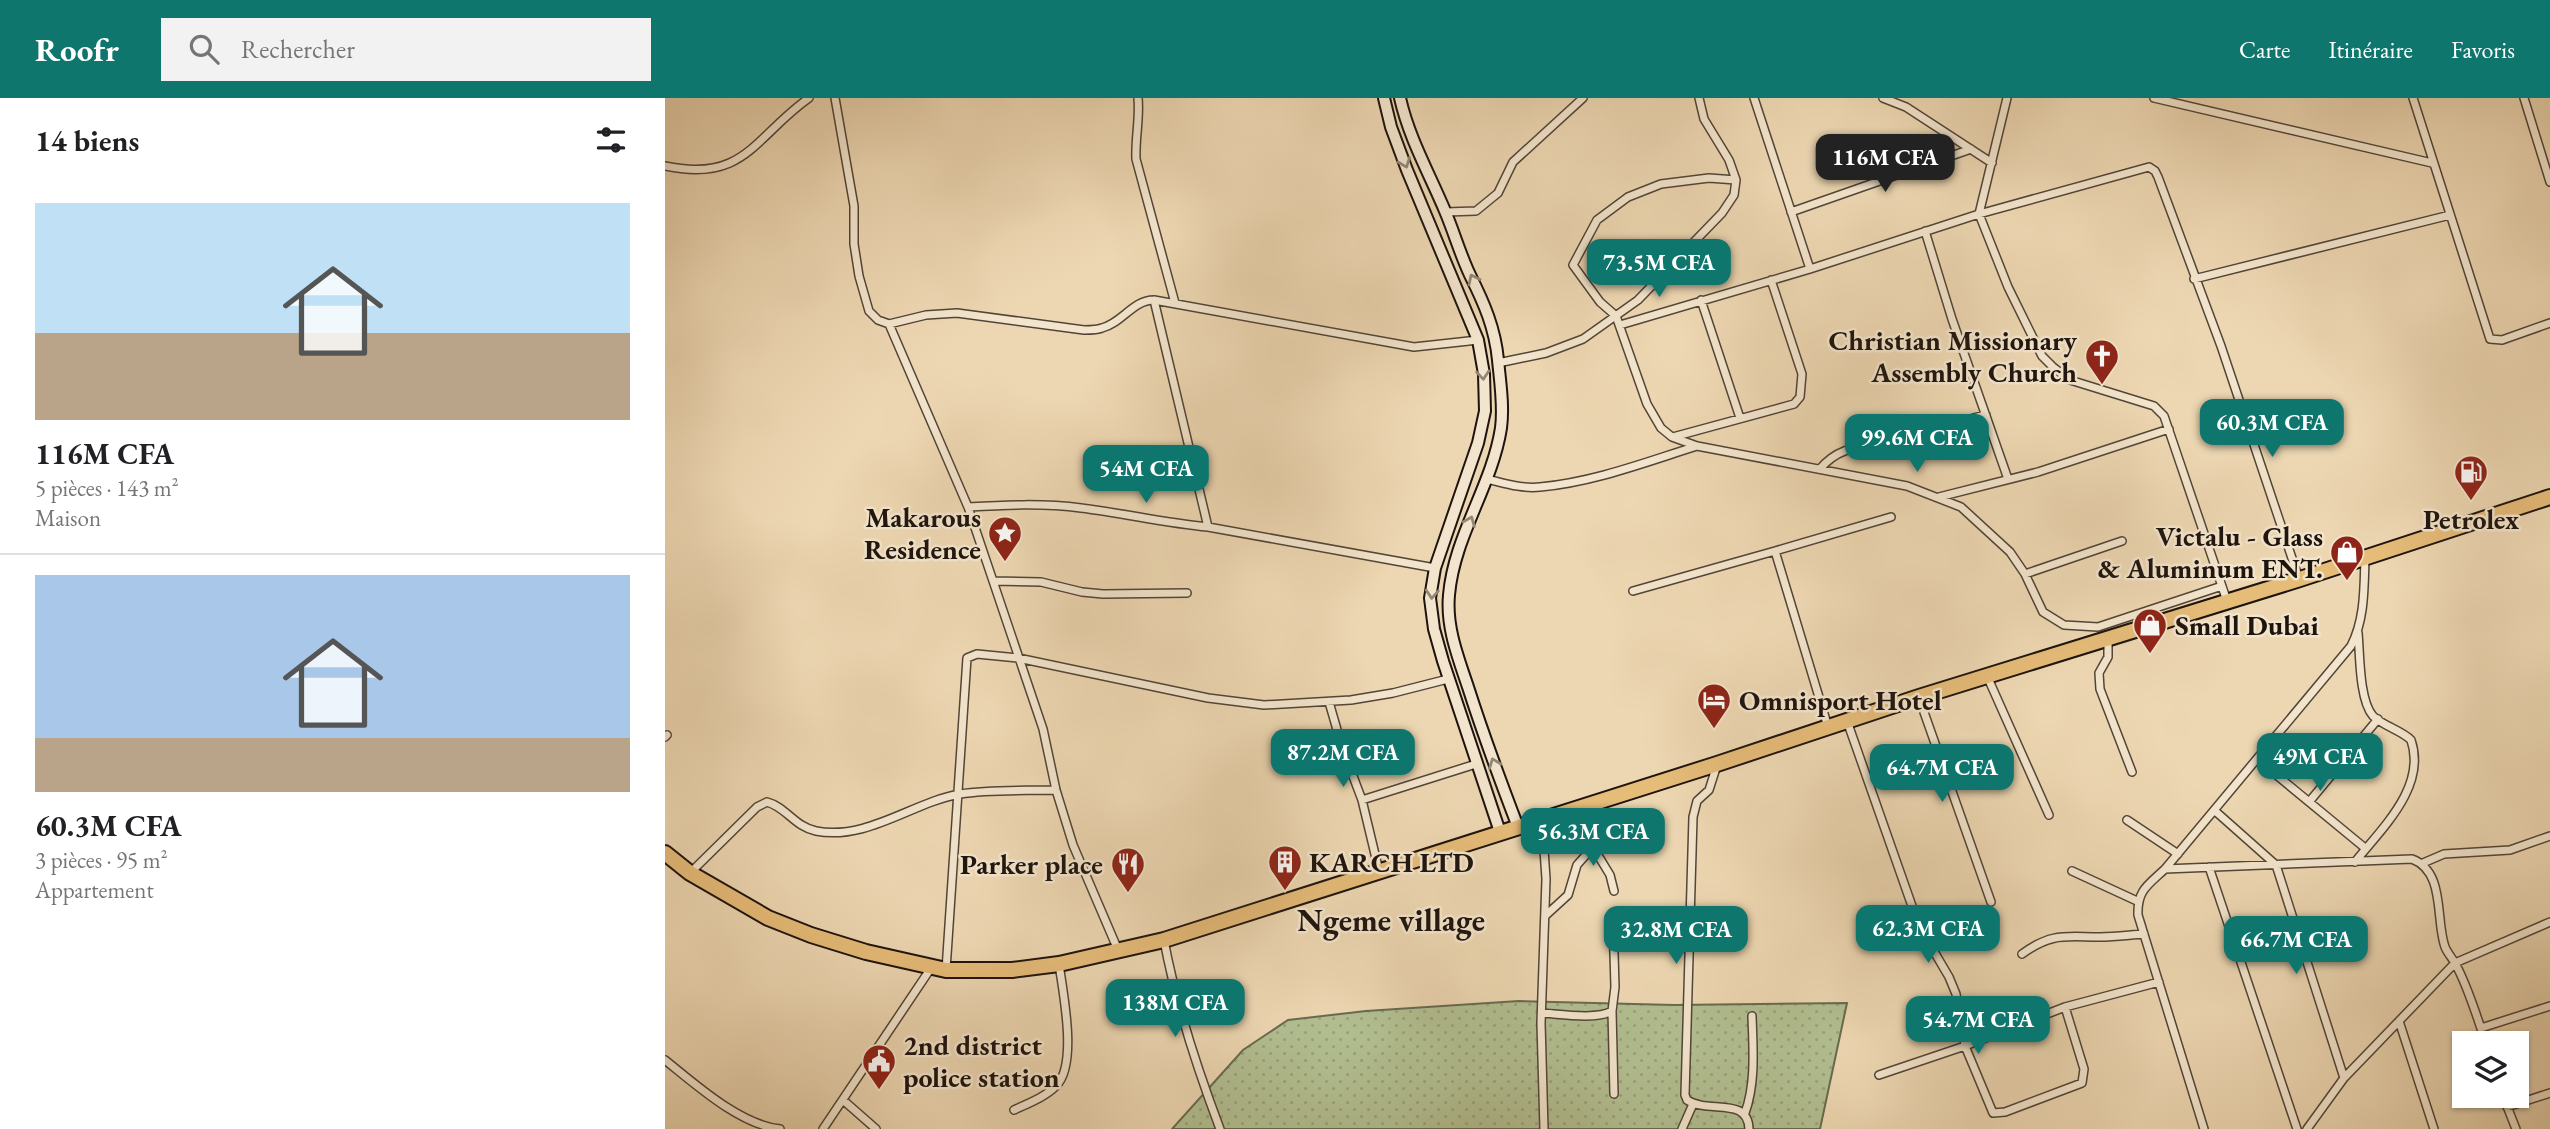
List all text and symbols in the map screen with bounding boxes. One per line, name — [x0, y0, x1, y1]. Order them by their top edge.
search box — [161, 18, 651, 81]
text: Roofr — [35, 28, 119, 71]
icon: search — [185, 30, 223, 68]
text: Rechercher — [241, 32, 355, 66]
text: Carte — [2239, 34, 2290, 65]
text: Itinéraire — [2328, 34, 2413, 65]
text: Favoris — [2451, 34, 2515, 65]
text: 14 biens — [35, 121, 139, 160]
icon: filters — [592, 121, 630, 159]
pin: 116M CFA — [1813, 134, 1957, 194]
text: 116M CFA — [1832, 142, 1938, 172]
one-way arrow — [1397, 156, 1411, 168]
pin: 73.5M CFA — [1579, 240, 1739, 299]
text: 73.5M CFA — [1603, 247, 1715, 277]
icon: home — [270, 248, 396, 374]
one-way arrow — [1467, 274, 1481, 286]
place label: Christian Missionary Assembly Church — [1828, 322, 2078, 390]
church icon: Christian Missionary Assembly Church — [2083, 337, 2121, 386]
one-way arrow — [1476, 369, 1491, 381]
pin: 60.3M CFA — [2192, 400, 2352, 459]
text: 60.3M CFA — [2216, 407, 2328, 437]
pin: 99.6M CFA — [1837, 414, 1997, 474]
text: 99.6M CFA — [1861, 422, 1973, 452]
text: 116M CFA — [35, 434, 174, 473]
pin: 54M CFA — [1081, 446, 1211, 505]
text: 54M CFA — [1099, 453, 1193, 483]
fuel station icon: Petrolex — [2452, 453, 2490, 502]
text: 5 pièces · 143 m² — [35, 473, 179, 503]
place label: Makarous Residence — [864, 499, 981, 567]
place label: Petrolex — [2423, 501, 2519, 537]
text: Maison — [35, 503, 101, 533]
place icon: Makarous Residence — [986, 514, 1024, 563]
one-way arrow — [1462, 516, 1476, 529]
place label: Victalu - Glass & Aluminum ENT. — [2098, 518, 2323, 586]
shop icon: Victalu - Glass & Aluminum ENT. — [2328, 533, 2366, 582]
one-way arrow — [1425, 589, 1440, 600]
shop icon: Small Dubai — [2131, 606, 2169, 655]
place label: Small Dubai — [2175, 607, 2319, 643]
icon: home — [270, 620, 396, 746]
hotel icon: Omnisport Hotel — [1695, 681, 1733, 730]
place label: Omnisport Hotel — [1739, 682, 1942, 718]
pin: 87.2M CFA — [1263, 730, 1423, 789]
pin: 49M CFA — [2255, 734, 2385, 793]
text: 87.2M CFA — [1287, 737, 1399, 767]
text: 49M CFA — [2273, 741, 2367, 771]
pin: 64.7M CFA — [1862, 744, 2022, 804]
text: 64.7M CFA — [1886, 752, 1998, 782]
one-way arrow — [1488, 757, 1502, 769]
text: 60.3M CFA — [35, 806, 182, 845]
pin: 56.3M CFA — [1513, 808, 1673, 868]
text: 56.3M CFA — [1537, 816, 1649, 846]
building icon: KARCH LTD — [1266, 843, 1304, 892]
place label: KARCH LTD — [1309, 844, 1474, 880]
text: 3 pièces · 95 m² — [35, 845, 168, 875]
restaurant icon: Parker place — [1109, 845, 1147, 894]
place label: Parker place — [960, 846, 1103, 882]
text: Appartement — [35, 875, 154, 905]
district label: Ngeme village — [1297, 899, 1485, 941]
pin: 32.8M CFA — [1596, 906, 1756, 966]
pin: 62.3M CFA — [1848, 906, 2008, 965]
text: 62.3M CFA — [1872, 913, 1984, 943]
text: 32.8M CFA — [1620, 914, 1732, 944]
pin: 66.7M CFA — [2216, 916, 2376, 976]
text: 66.7M CFA — [2240, 924, 2352, 954]
pin: 138M CFA — [1103, 979, 1247, 1039]
text: 138M CFA — [1122, 987, 1228, 1017]
pin: 54.7M CFA — [1898, 996, 2058, 1056]
text: 54.7M CFA — [1922, 1004, 2034, 1034]
place label: 2nd district police station — [903, 1027, 1060, 1095]
map controls — [2452, 1031, 2529, 1108]
button: layers — [2452, 1031, 2529, 1108]
public building icon: 2nd district police station — [860, 1042, 898, 1091]

